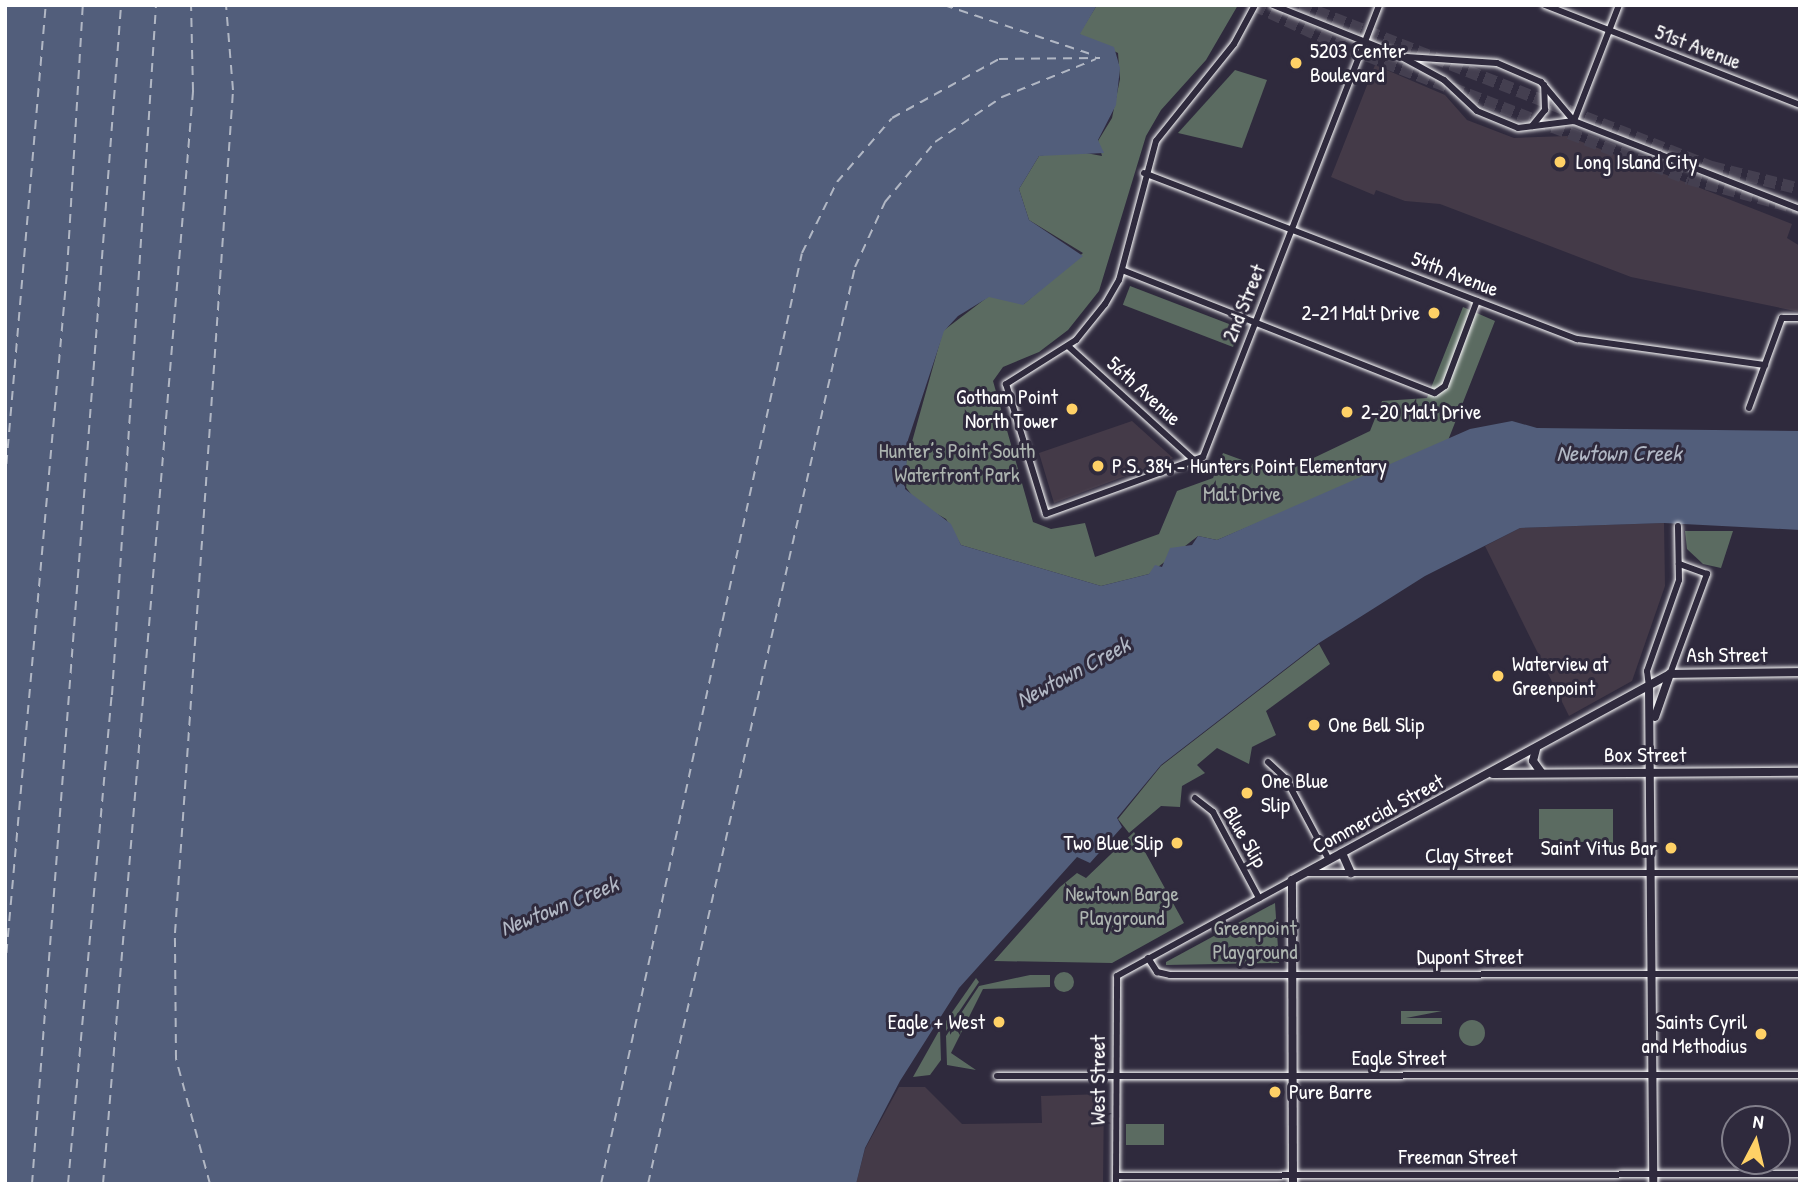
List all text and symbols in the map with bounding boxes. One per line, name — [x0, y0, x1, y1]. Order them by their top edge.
street label: 51st Avenue — [1652, 19, 1744, 75]
place label: 5203 Center Boulevard — [1310, 38, 1405, 88]
marker: 5203 Center Boulevard — [1288, 55, 1304, 71]
place label: Long Island City — [1576, 149, 1698, 175]
marker: Long Island City — [1550, 152, 1570, 172]
street label: 54th Avenue — [1408, 246, 1502, 302]
street label: 2nd Street — [1217, 261, 1271, 345]
place label: 2-21 Malt Drive — [1302, 300, 1420, 326]
marker: 2-21 Malt Drive — [1426, 305, 1442, 321]
street label: 56th Avenue — [1102, 351, 1186, 431]
place label: Gotham Point North Tower — [956, 384, 1058, 434]
place label: 2-20 Malt Drive — [1361, 399, 1481, 425]
marker: Gotham Point North Tower — [1064, 401, 1080, 417]
marker: 2-20 Malt Drive — [1339, 404, 1355, 420]
park label: Hunter’s Point South Waterfront Park — [879, 438, 1035, 488]
water label: Newtown Creek — [1557, 439, 1681, 467]
place label: P.S. 384 - Hunters Point Elementary — [1112, 453, 1387, 479]
marker: P.S. 384 - Hunters Point Elementary — [1090, 458, 1106, 474]
park label: Malt Drive — [1203, 481, 1281, 507]
water label: Newtown Creek — [1011, 631, 1135, 713]
street label: Ash Street — [1687, 642, 1767, 668]
place label: Waterview at Greenpoint — [1512, 651, 1608, 701]
marker: Waterview at Greenpoint — [1490, 668, 1506, 684]
place label: One Bell Slip — [1328, 712, 1424, 738]
marker: One Bell Slip — [1306, 717, 1322, 733]
street label: Box Street — [1604, 742, 1686, 768]
place label: One Blue Slip — [1261, 768, 1328, 818]
street label: Commercial Street — [1308, 769, 1448, 859]
marker: One Blue Slip — [1239, 785, 1255, 801]
street label: Blue Slip — [1217, 802, 1273, 872]
place label: Two Blue Slip — [1063, 830, 1163, 856]
marker: Two Blue Slip — [1169, 835, 1185, 851]
place label: Saint Vitus Bar — [1541, 835, 1657, 861]
marker: Saint Vitus Bar — [1663, 840, 1679, 856]
street label: Clay Street — [1425, 843, 1513, 869]
water label: Newtown Creek — [496, 870, 622, 942]
park label: Newtown Barge Playground — [1065, 881, 1179, 931]
park label: Greenpoint Playground — [1213, 915, 1297, 965]
street label: Dupont Street — [1417, 944, 1523, 970]
place label: Eagle + West — [888, 1009, 985, 1035]
place label: Saints Cyril and Methodius — [1642, 1009, 1747, 1059]
marker: Eagle + West — [991, 1014, 1007, 1030]
marker: Saints Cyril and Methodius — [1753, 1026, 1769, 1042]
street label: West Street — [1085, 1035, 1111, 1125]
street label: Eagle Street — [1352, 1045, 1446, 1071]
place label: Pure Barre — [1289, 1079, 1372, 1105]
marker: Pure Barre — [1267, 1084, 1283, 1100]
north arrow — [1721, 1105, 1791, 1175]
text: N — [1752, 1108, 1765, 1135]
street label: Freeman Street — [1399, 1144, 1517, 1170]

